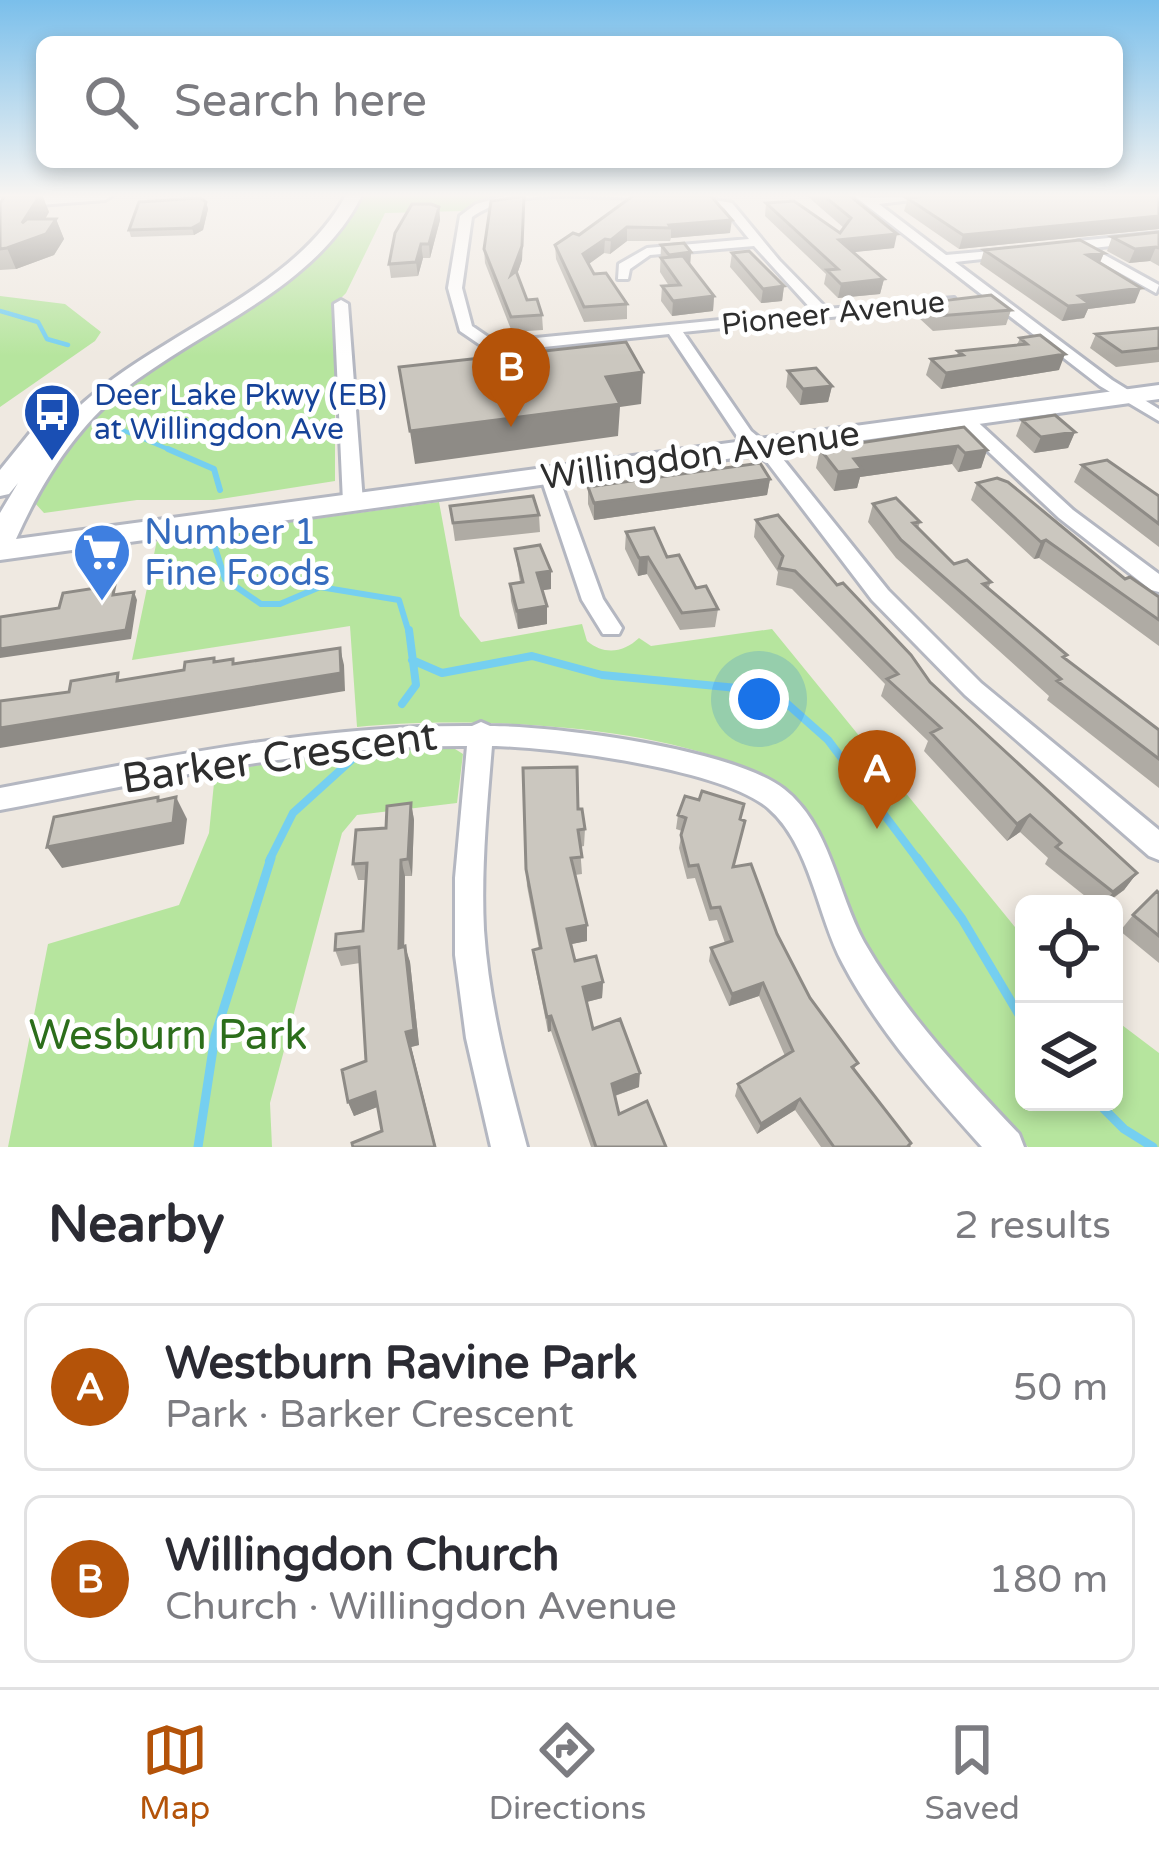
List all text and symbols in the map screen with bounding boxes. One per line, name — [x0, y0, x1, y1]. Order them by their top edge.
search box — [36, 36, 1123, 168]
icon: search — [78, 69, 144, 135]
text: Search here — [174, 75, 427, 129]
street label: Pioneer Avenue — [719, 283, 947, 344]
pin: B — [472, 328, 550, 427]
place label: Deer Lake Pkwy (EB) at Willingdon Ave — [94, 377, 387, 448]
bus stop icon: Deer Lake Pkwy (EB) at Willingdon Ave — [21, 381, 83, 463]
street label: Willingdon Avenue — [538, 412, 862, 499]
place label: Number 1 Fine Foods — [144, 511, 330, 595]
supermarket icon: Number 1 Fine Foods — [71, 521, 133, 603]
your location — [729, 669, 789, 729]
street label: Barker Crescent — [118, 710, 440, 805]
pin: A — [838, 730, 916, 829]
map controls — [1015, 895, 1123, 1111]
button: locate — [1015, 895, 1123, 1003]
button: layers — [1015, 1003, 1123, 1111]
park label: Wesburn Park — [29, 1010, 307, 1061]
text: Nearby — [48, 1194, 225, 1256]
text: 2 results — [954, 1202, 1111, 1249]
text: Westburn Ravine Park — [165, 1337, 637, 1391]
text: A — [75, 1364, 105, 1411]
text: 50 m — [1013, 1364, 1108, 1411]
text: Park · Barker Crescent — [165, 1391, 574, 1438]
text: Willingdon Church — [165, 1529, 559, 1583]
text: B — [76, 1556, 104, 1603]
text: 180 m — [989, 1556, 1108, 1603]
text: Church · Willingdon Avenue — [165, 1583, 677, 1630]
tab: Map — [139, 1717, 210, 1828]
tab: Directions — [488, 1717, 646, 1828]
tab: Saved — [925, 1717, 1020, 1828]

